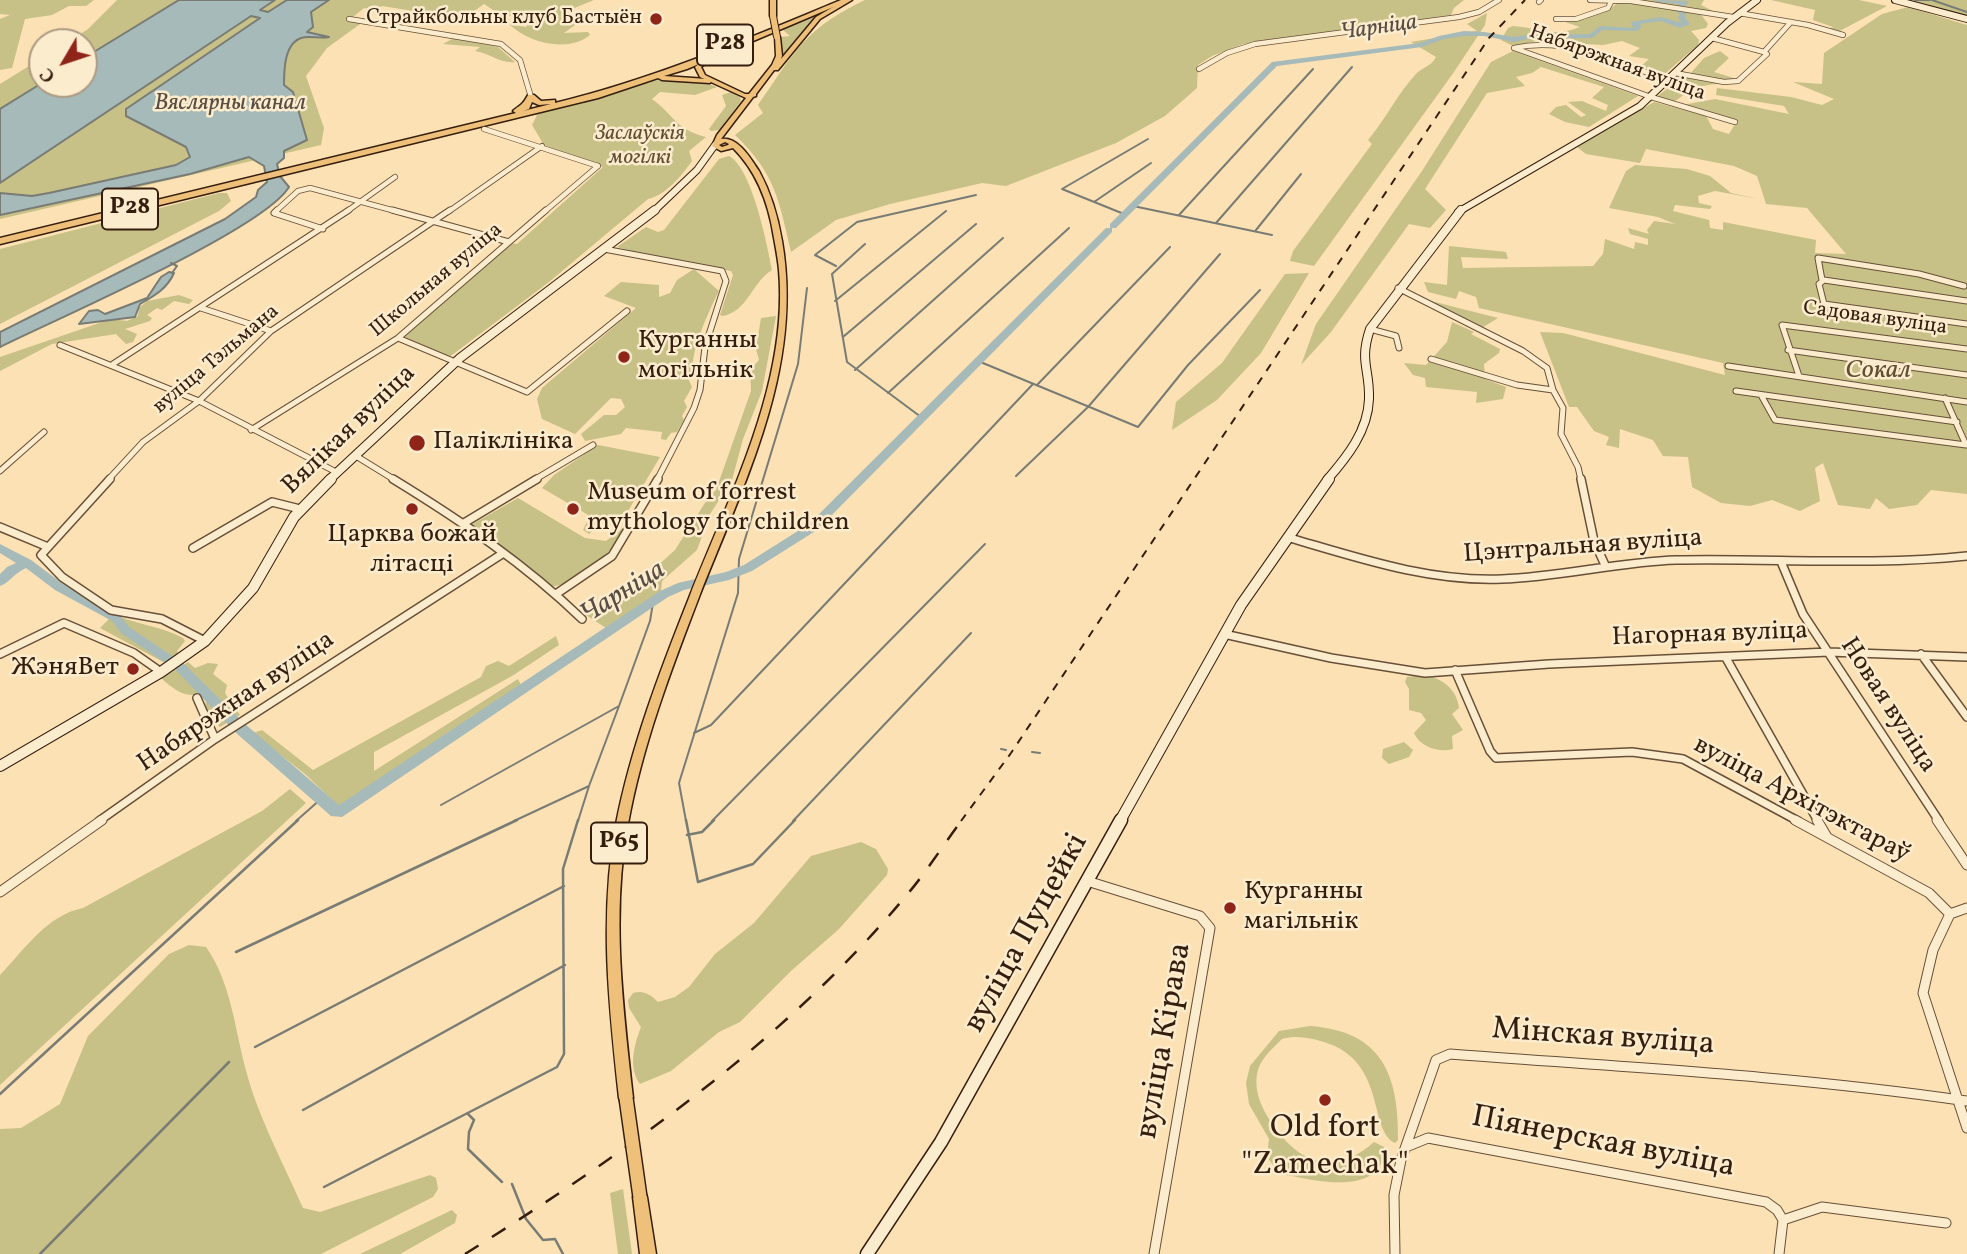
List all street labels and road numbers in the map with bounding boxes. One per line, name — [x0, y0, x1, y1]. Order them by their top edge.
street label: Набярэжная вуліца — [1525, 20, 1709, 108]
road number: Р28 — [697, 25, 753, 66]
road number: Р28 — [102, 188, 158, 230]
street label: Школьная вуліца — [366, 218, 508, 344]
street label: Садовая вуліца — [1801, 296, 1949, 342]
street label: вуліца Тэльмана — [149, 300, 285, 420]
street label: Вялікая вуліца — [277, 359, 423, 503]
street label: Цэнтральная вуліца — [1462, 524, 1704, 572]
street label: Нагорная вуліца — [1611, 617, 1809, 655]
street label: Набярэжная вуліца — [133, 626, 341, 780]
street label: Новая вуліца — [1832, 633, 1942, 779]
street label: вуліца Архітэктараў — [1688, 731, 1914, 871]
road number: Р65 — [591, 822, 647, 864]
street label: вуліца Пуцейкі — [957, 828, 1099, 1040]
street label: вуліца Кірава — [1130, 940, 1202, 1142]
street label: Мінская вуліца — [1490, 1012, 1716, 1066]
street label: Піянерская вуліца — [1468, 1100, 1738, 1188]

